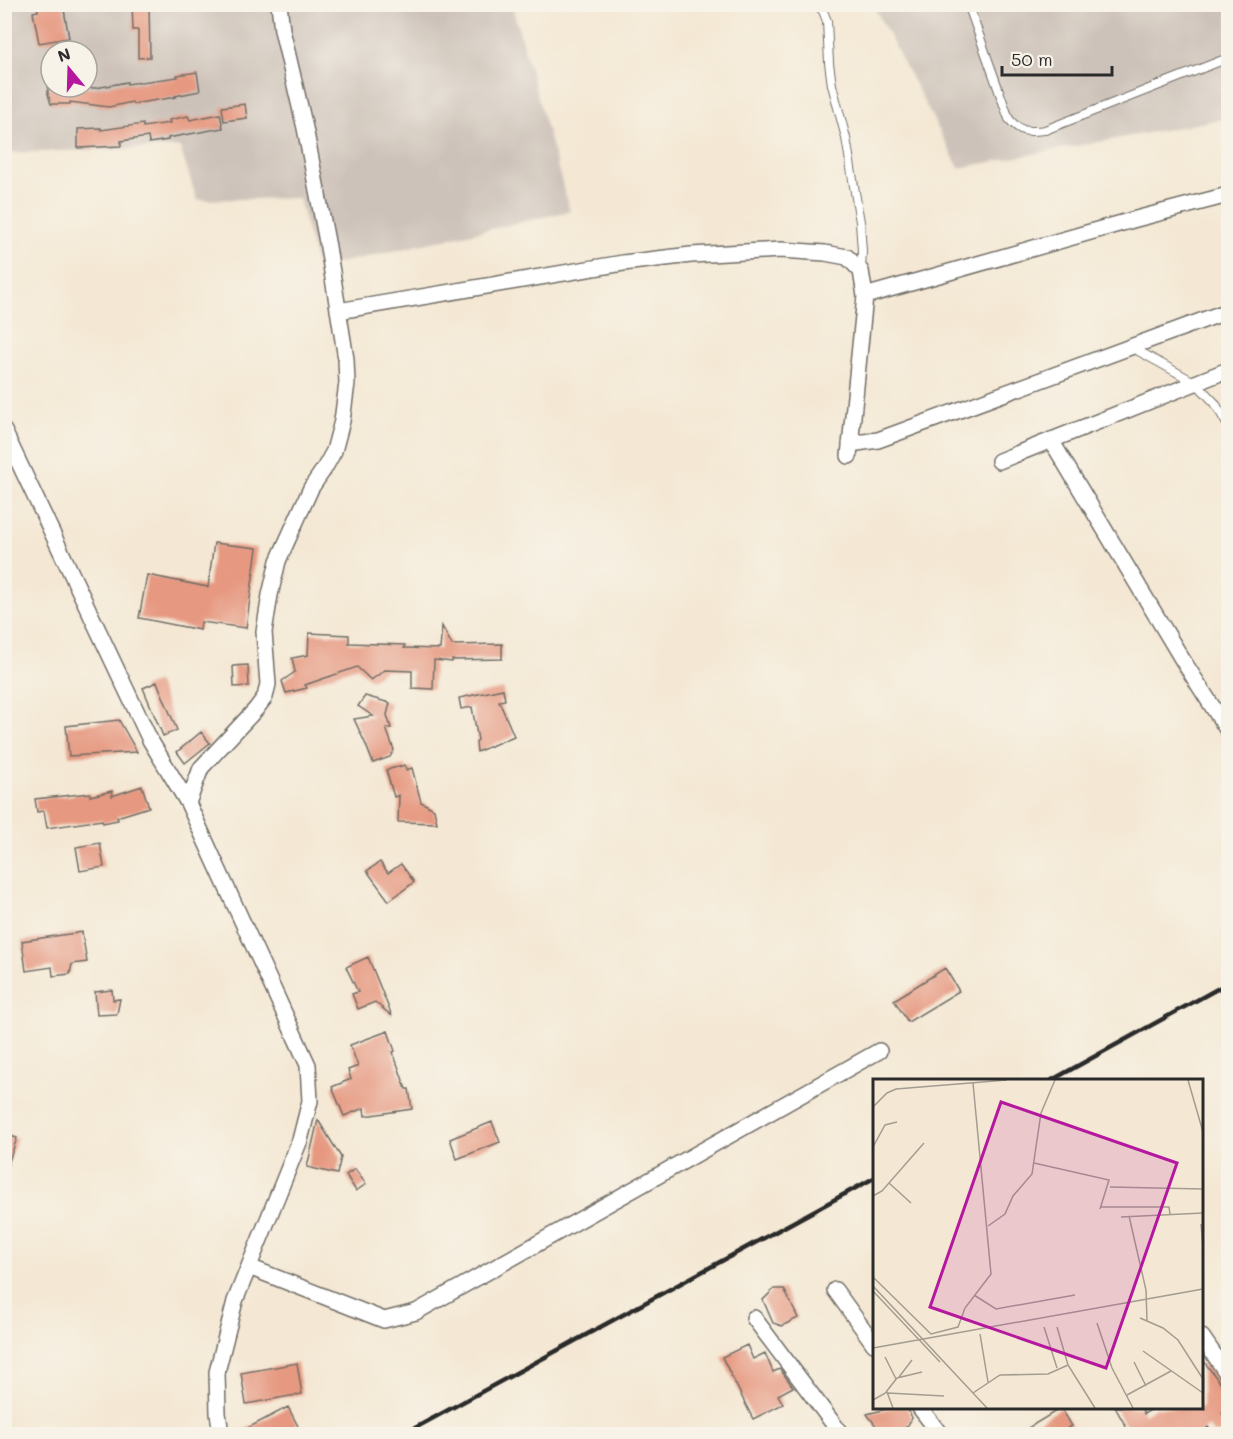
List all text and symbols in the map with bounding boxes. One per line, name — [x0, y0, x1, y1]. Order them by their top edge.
north arrow — [39, 39, 99, 99]
scale bar — [1002, 39, 1112, 77]
text: N — [55, 42, 73, 66]
text: 50 m — [1011, 47, 1053, 71]
inset map — [873, 1079, 1203, 1409]

